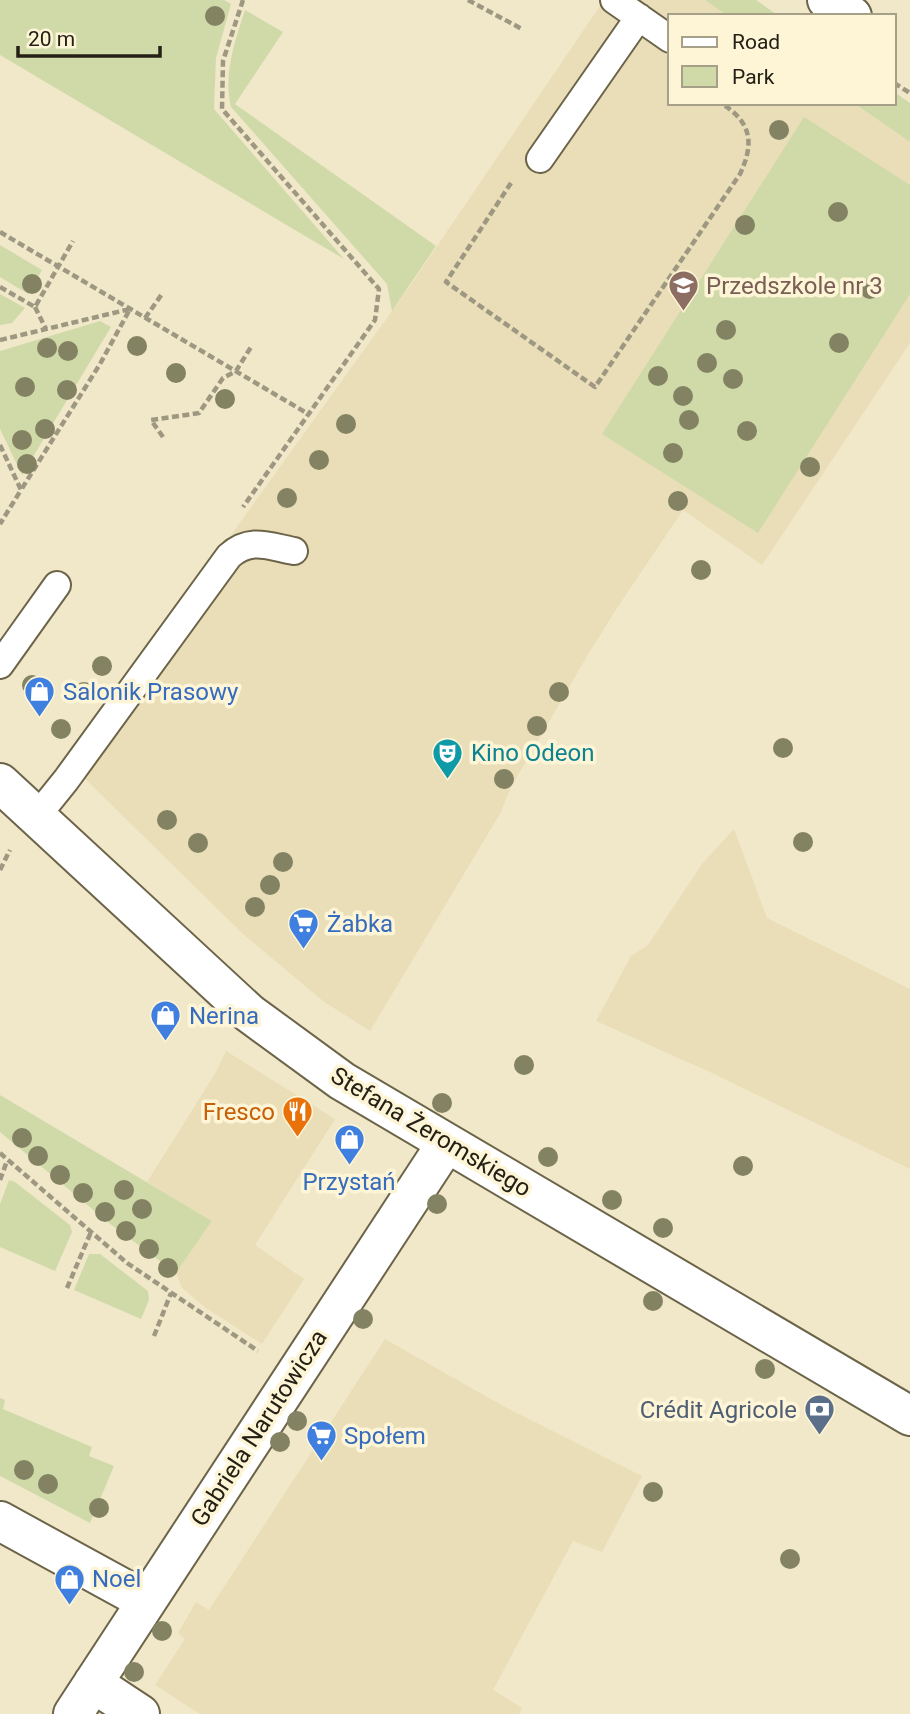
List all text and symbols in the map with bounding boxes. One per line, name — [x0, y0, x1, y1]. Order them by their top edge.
scale bar — [18, 14, 159, 58]
legend — [668, 14, 896, 105]
text: 20 m — [28, 27, 75, 51]
text: Road — [732, 30, 780, 54]
text: Park — [732, 65, 775, 89]
school or university icon: Przedszkole nr 3 — [666, 269, 700, 313]
place label: Przedszkole nr 3 — [706, 272, 883, 300]
shop icon: Salonik Prasowy — [23, 675, 57, 719]
place label: Salonik Prasowy — [63, 678, 239, 706]
theatre icon: Kino Odeon — [431, 736, 465, 780]
place label: Kino Odeon — [471, 739, 595, 767]
supermarket icon: Żabka — [287, 907, 321, 951]
place label: Żabka — [327, 910, 393, 938]
shop icon: Nerina — [149, 999, 183, 1043]
place label: Nerina — [189, 1002, 259, 1030]
street label: Stefana Żeromskiego — [326, 1061, 536, 1203]
restaurant icon: Fresco — [281, 1095, 315, 1139]
place label: Fresco — [203, 1098, 275, 1126]
shop icon: Przystań — [332, 1123, 366, 1167]
place label: Przystań — [302, 1168, 396, 1196]
street label: Gabriela Narutowicza — [185, 1324, 333, 1532]
bank icon: Crédit Agricole — [803, 1393, 837, 1437]
place label: Crédit Agricole — [640, 1396, 797, 1424]
supermarket icon: Społem — [304, 1419, 338, 1463]
place label: Społem — [344, 1422, 426, 1450]
shop icon: Noel — [52, 1562, 86, 1606]
place label: Noel — [92, 1565, 141, 1593]

